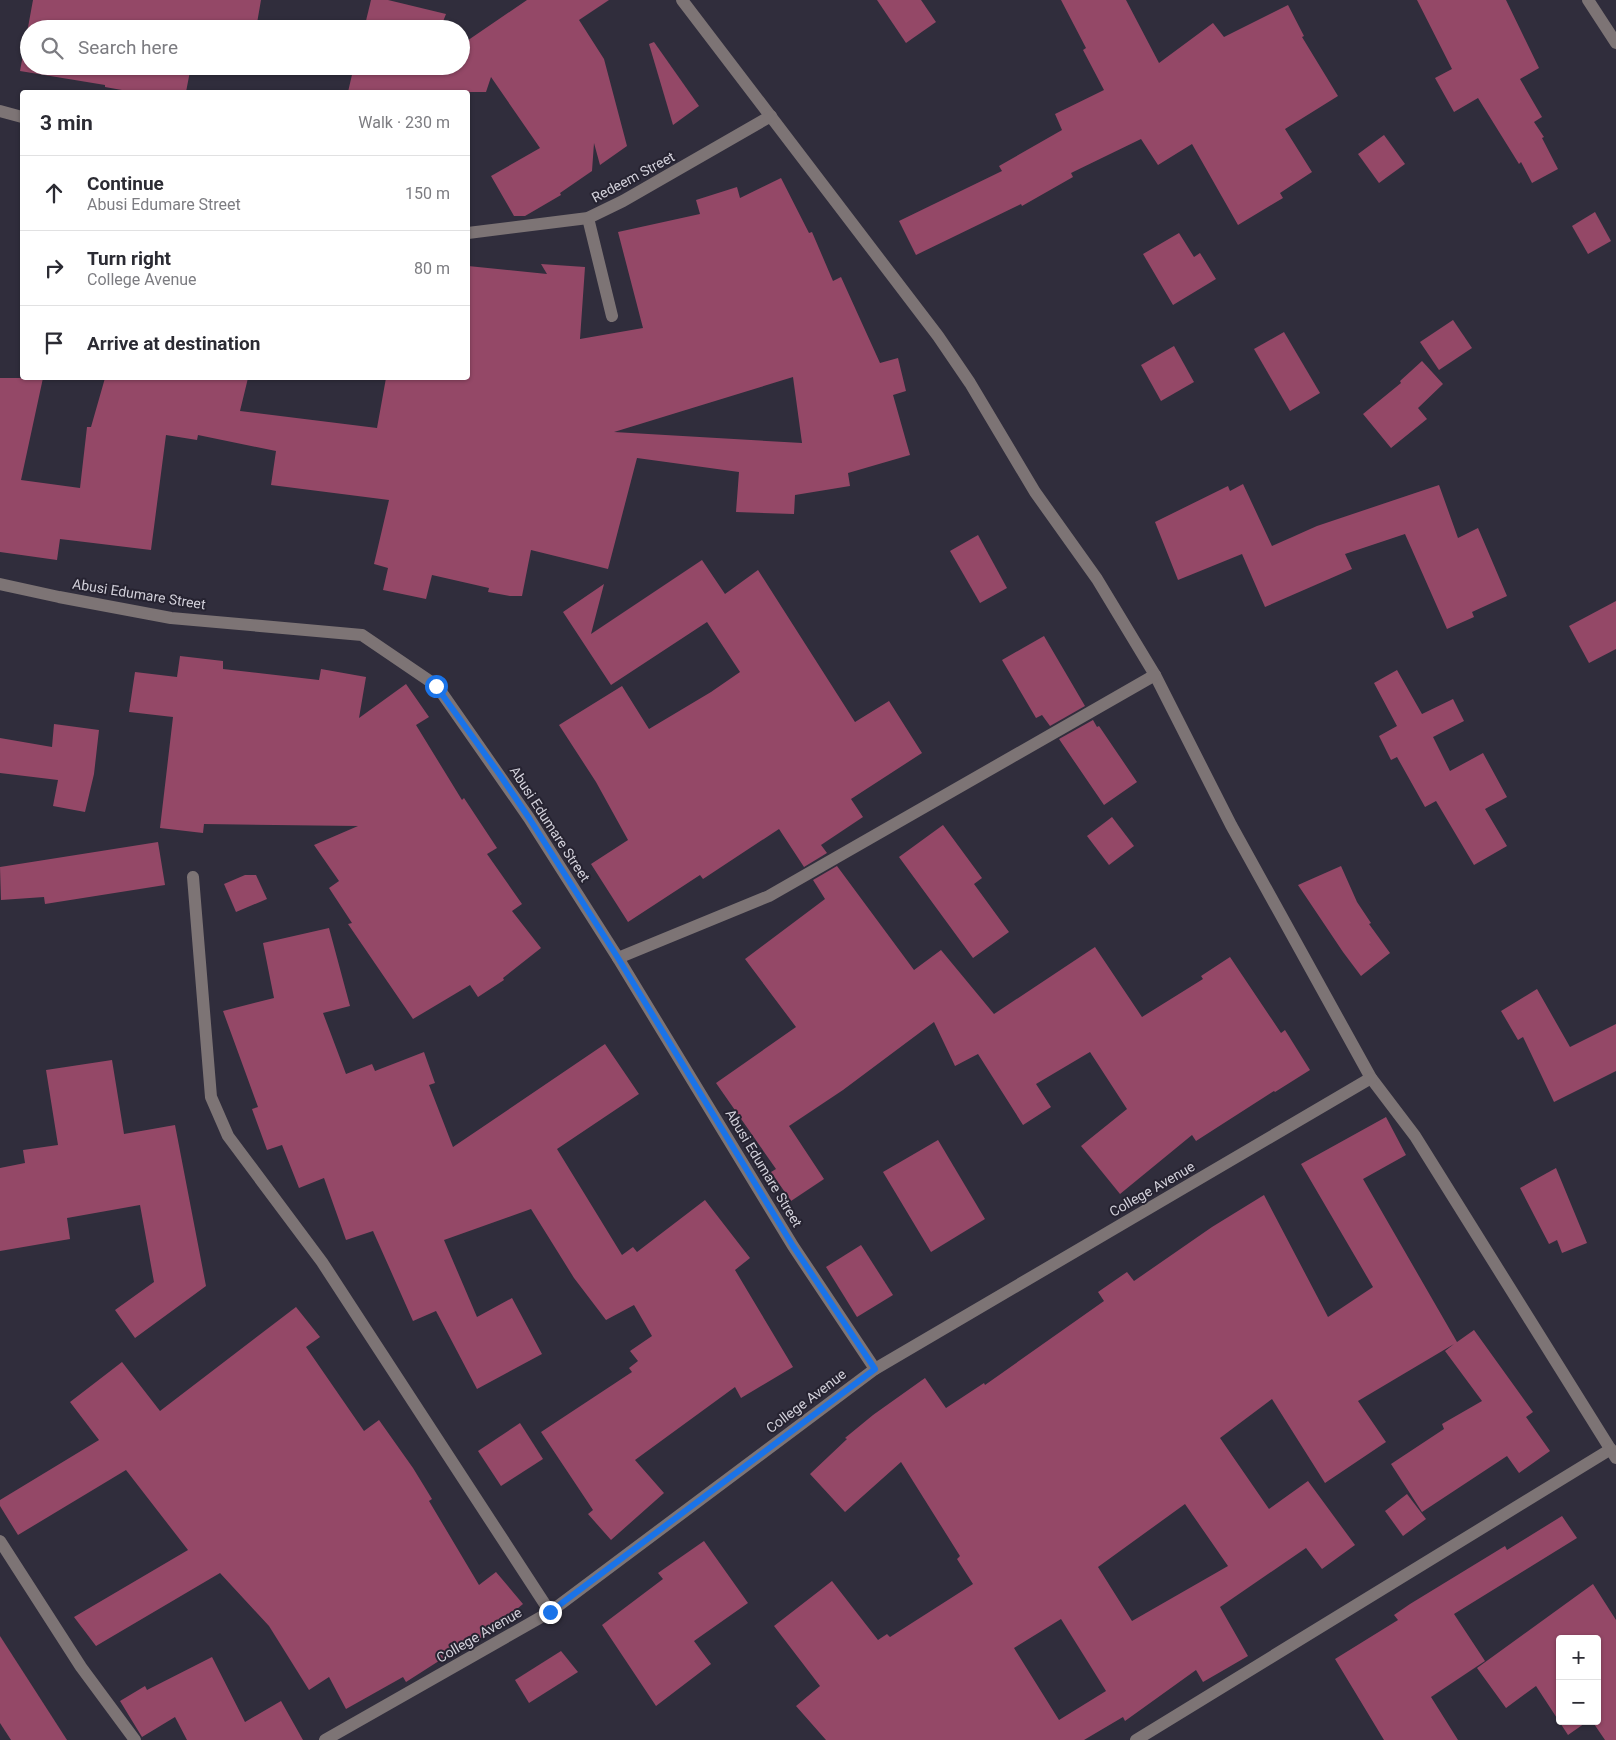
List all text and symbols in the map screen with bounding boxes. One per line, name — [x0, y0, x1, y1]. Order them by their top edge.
search box — [20, 20, 470, 75]
icon: search — [38, 34, 66, 62]
text: Search here — [78, 36, 178, 59]
text: 3 min — [40, 111, 93, 135]
text: Walk · 230 m — [358, 113, 450, 132]
street label: Redeem Street — [589, 148, 678, 206]
text: Continue — [87, 172, 164, 195]
icon: ahead — [40, 179, 68, 207]
text: 150 m — [405, 184, 450, 203]
text: Abusi Edumare Street — [87, 195, 241, 214]
text: Turn right — [87, 247, 171, 270]
icon: right — [40, 254, 68, 282]
text: 80 m — [414, 259, 450, 278]
text: College Avenue — [87, 270, 197, 289]
icon: arrive — [40, 329, 68, 357]
text: Arrive at destination — [87, 332, 260, 355]
street label: Abusi Edumare Street — [71, 576, 207, 612]
route start — [425, 675, 448, 698]
street label: Abusi Edumare Street — [507, 763, 594, 885]
street label: Abusi Edumare Street — [722, 1106, 806, 1230]
street label: College Avenue — [1106, 1158, 1198, 1220]
street label: College Avenue — [763, 1366, 849, 1436]
route end — [539, 1601, 562, 1624]
street label: College Avenue — [433, 1604, 525, 1666]
map controls — [1556, 1635, 1601, 1725]
button: + — [1556, 1635, 1601, 1680]
button: − — [1556, 1680, 1601, 1725]

